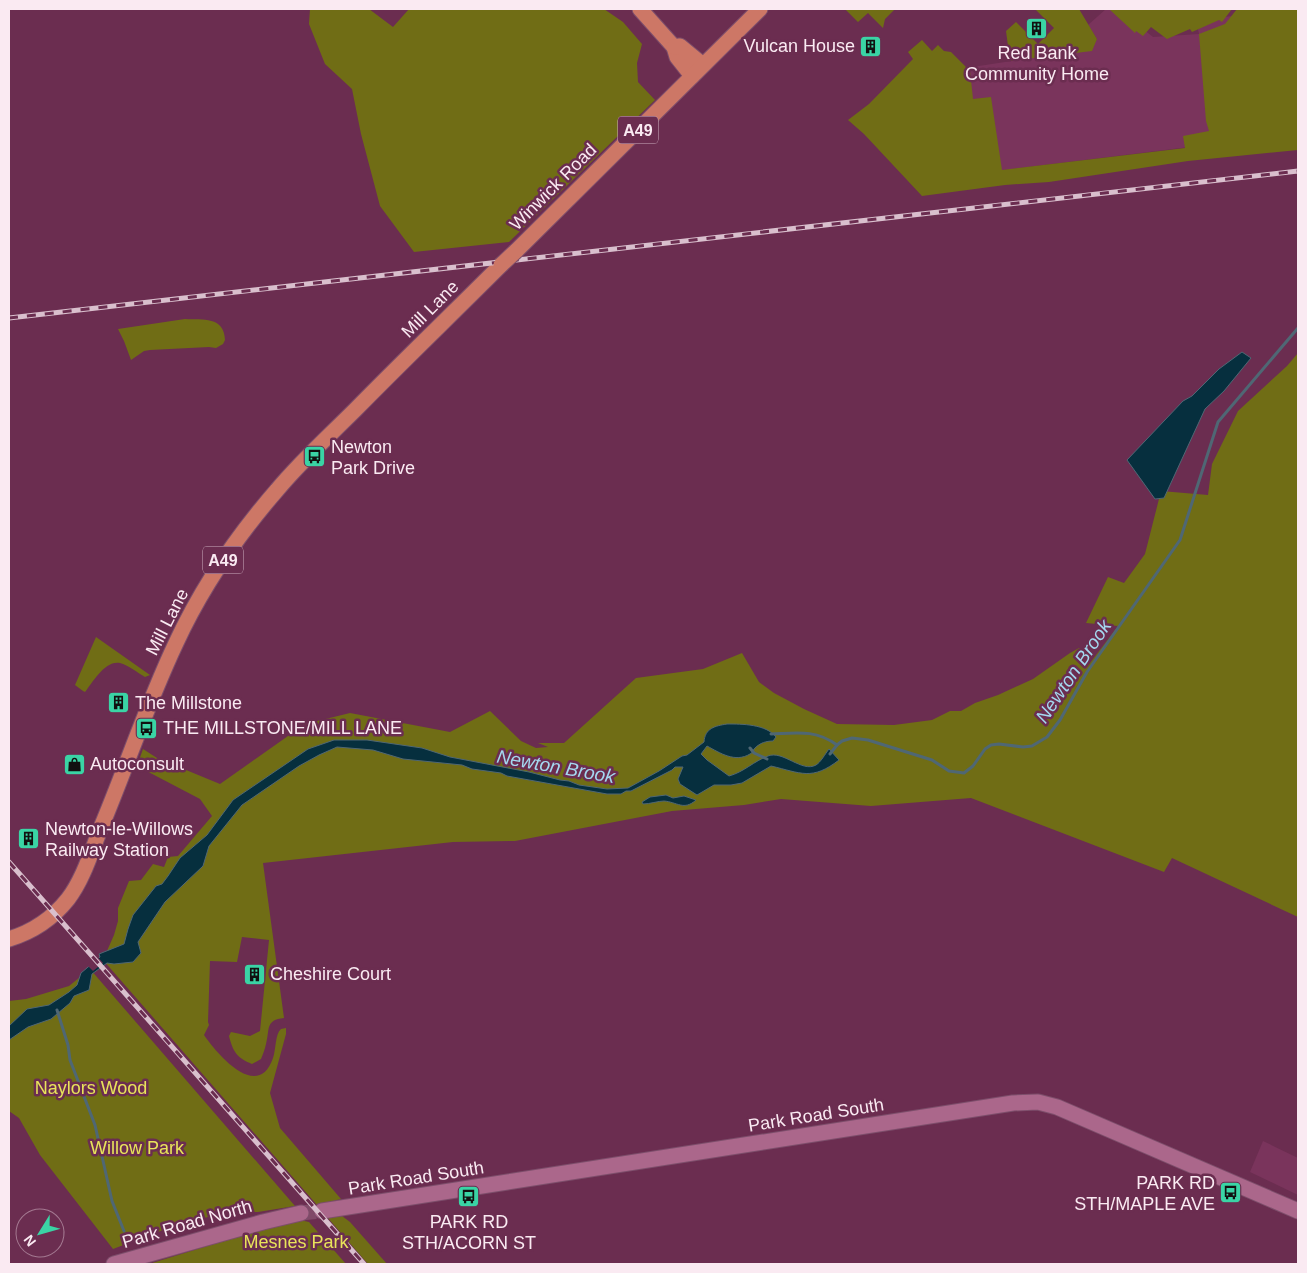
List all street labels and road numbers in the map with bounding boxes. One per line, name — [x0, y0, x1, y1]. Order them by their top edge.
road number: A49 — [618, 116, 658, 144]
street label: Winwick Road — [506, 140, 600, 234]
street label: Mill Lane — [397, 276, 463, 342]
road number: A49 — [203, 546, 243, 574]
street label: Mill Lane — [142, 585, 192, 659]
street label: Park Road South — [747, 1094, 885, 1136]
street label: Park Road South — [347, 1157, 485, 1199]
street label: Park Road North — [120, 1196, 254, 1252]

